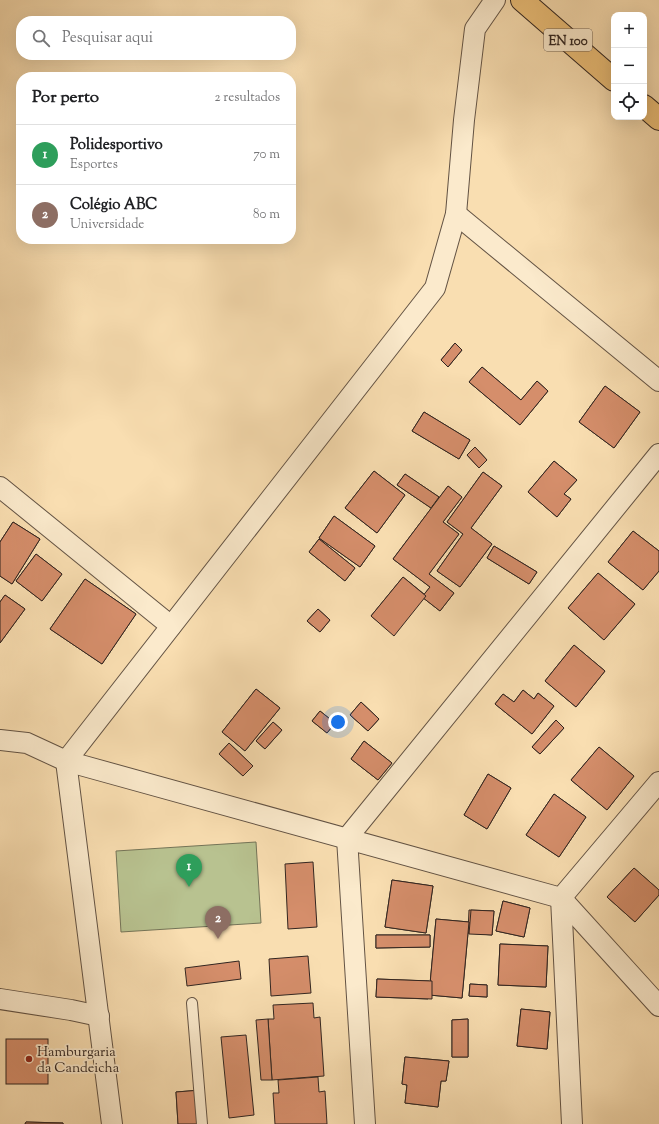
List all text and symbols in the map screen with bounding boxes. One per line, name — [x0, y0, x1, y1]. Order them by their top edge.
map controls — [611, 12, 647, 120]
button: + — [611, 12, 647, 48]
search box — [16, 16, 296, 60]
icon: search — [30, 27, 52, 49]
text: Pesquisar aqui — [62, 28, 153, 49]
road number: EN 100 — [544, 29, 592, 51]
button: − — [611, 48, 647, 84]
button: locate — [611, 84, 647, 120]
text: Por perto — [32, 86, 99, 110]
text: 2 resultados — [214, 89, 280, 107]
text: Polidesportivo — [70, 135, 163, 156]
text: 1 — [43, 146, 47, 164]
text: 70 m — [253, 146, 280, 164]
text: Esportes — [70, 156, 118, 174]
text: Colégio ABC — [70, 195, 157, 216]
text: 2 — [42, 206, 48, 224]
text: 80 m — [253, 206, 280, 224]
text: Universidade — [70, 216, 144, 234]
your location — [328, 712, 348, 732]
pin: 1 — [176, 854, 202, 887]
pin: 2 — [205, 906, 231, 939]
place label: Hamburgaria da Candeicha — [37, 1043, 120, 1079]
marker: Hamburgaria da Candeicha — [24, 1054, 34, 1064]

